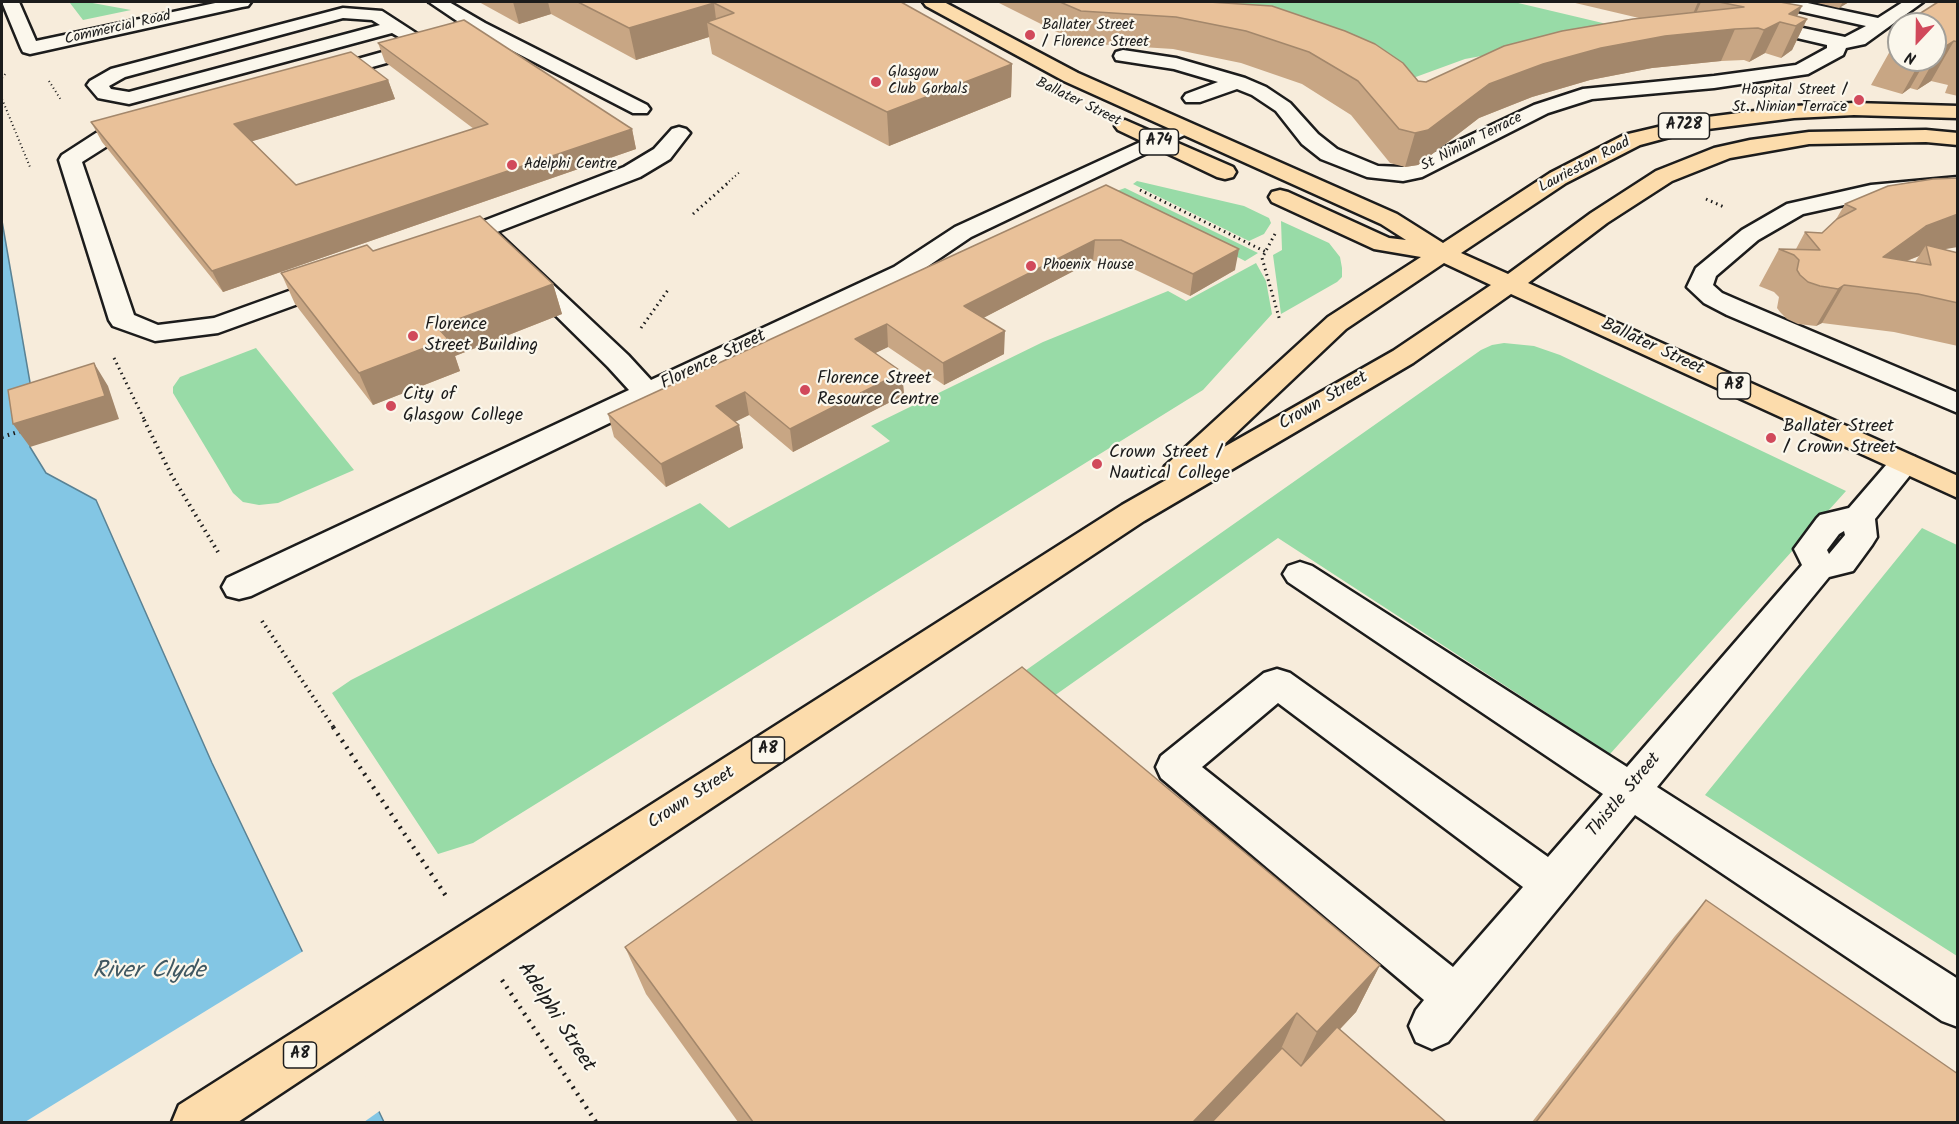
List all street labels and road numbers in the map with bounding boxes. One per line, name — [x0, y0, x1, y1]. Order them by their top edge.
street label: Commercial Road — [63, 8, 173, 50]
street label: Ballater Street — [1032, 75, 1124, 131]
street label: St Ninian Terrace — [1418, 110, 1526, 176]
road number: A728 — [1658, 113, 1710, 139]
road number: A74 — [1140, 129, 1178, 155]
street label: Laurieston Road — [1536, 134, 1634, 198]
street label: Ballater Street — [1597, 315, 1707, 381]
street label: Florence Street — [658, 326, 770, 396]
street label: Crown Street — [1276, 368, 1372, 436]
road number: A8 — [1718, 373, 1750, 399]
road number: A8 — [752, 737, 784, 763]
street label: Thistle Street — [1583, 749, 1667, 843]
street label: Crown Street — [644, 763, 740, 835]
street label: Adelphi Street — [510, 958, 600, 1078]
road number: A8 — [284, 1042, 316, 1068]

